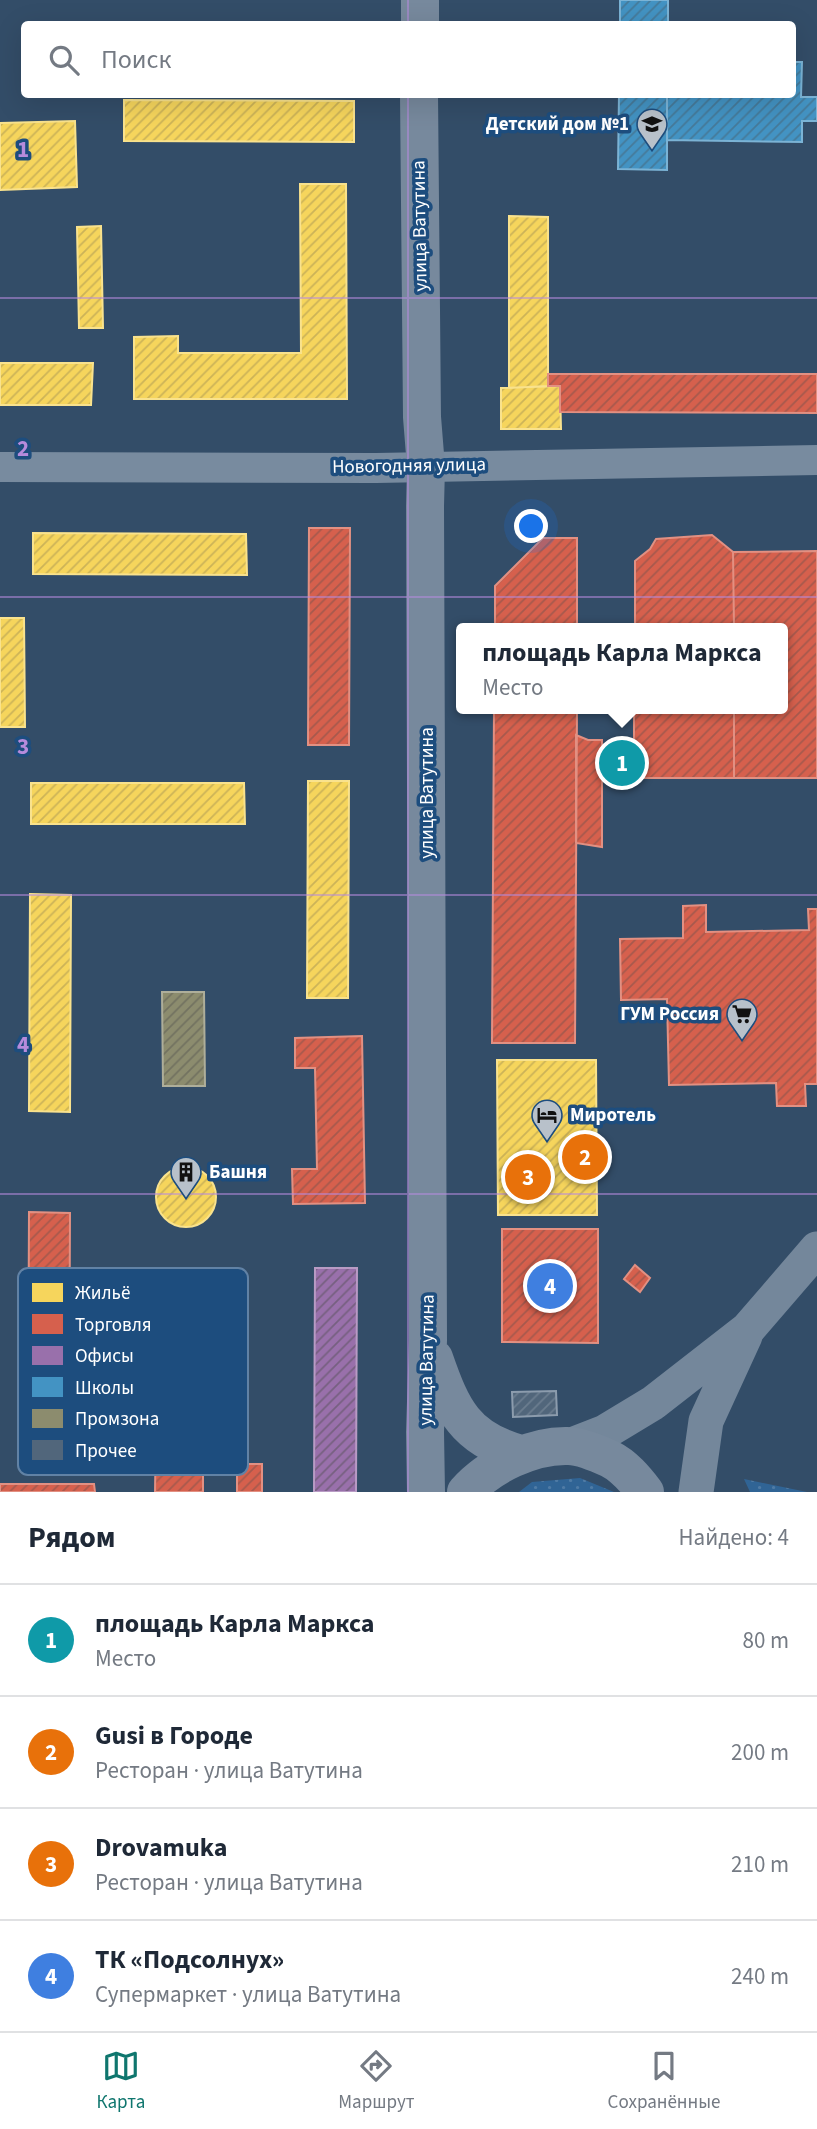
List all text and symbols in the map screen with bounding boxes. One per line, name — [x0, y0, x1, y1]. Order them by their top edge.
search box — [21, 21, 796, 98]
icon: search — [45, 41, 83, 79]
text: Поиск — [101, 41, 171, 78]
school or university icon: Детский дом №1 — [635, 107, 669, 151]
place label: Детский дом №1 — [486, 111, 629, 138]
text: 1 — [17, 133, 29, 166]
street label: улица Ватутина — [405, 160, 435, 292]
text: 2 — [17, 432, 29, 465]
street label: Новогодняя улица — [332, 451, 486, 481]
your location — [514, 509, 548, 543]
popup — [456, 623, 788, 714]
text: площадь Карла Маркса — [482, 634, 762, 671]
text: Место — [482, 671, 543, 704]
street label: улица Ватутина — [414, 727, 441, 859]
text: 3 — [17, 730, 29, 763]
pin: 1 — [599, 737, 645, 789]
supermarket icon: ГУМ Россия — [725, 997, 759, 1041]
place label: ГУМ Россия — [620, 1001, 719, 1028]
text: 4 — [17, 1028, 29, 1061]
hotel icon: Миротель — [530, 1098, 564, 1142]
place label: Миротель — [570, 1102, 656, 1129]
pin: 2 — [562, 1131, 608, 1183]
pin: 3 — [505, 1151, 551, 1203]
building icon: Башня — [169, 1155, 203, 1199]
place label: Башня — [209, 1159, 267, 1186]
pin: 4 — [527, 1260, 573, 1312]
legend — [18, 1268, 248, 1475]
text: Жильё — [75, 1280, 130, 1307]
street label: улица Ватутина — [412, 1294, 442, 1426]
text: Торговля — [75, 1312, 152, 1339]
text: Офисы — [75, 1343, 134, 1370]
text: Школы — [75, 1375, 134, 1402]
text: Промзона — [75, 1406, 159, 1433]
text: Прочее — [75, 1438, 137, 1465]
text: Рядом — [28, 1516, 116, 1559]
text: Найдено: 4 — [679, 1521, 789, 1554]
text: площадь Карла Маркса — [95, 1605, 374, 1642]
text: 1 — [45, 1624, 57, 1657]
text: 80 m — [742, 1624, 789, 1657]
text: Место — [95, 1642, 156, 1675]
text: Gusi в Городе — [95, 1717, 253, 1754]
text: 2 — [45, 1736, 57, 1769]
text: 200 m — [731, 1736, 789, 1769]
text: Ресторан · улица Ватутина — [95, 1754, 363, 1787]
text: Drovamuka — [95, 1829, 227, 1866]
text: 3 — [45, 1848, 57, 1881]
text: 210 m — [731, 1848, 789, 1881]
text: Ресторан · улица Ватутина — [95, 1866, 363, 1899]
text: ТК «Подсолнух» — [95, 1941, 284, 1978]
text: 4 — [45, 1960, 57, 1993]
text: 240 m — [731, 1960, 789, 1993]
text: Супермаркет · улица Ватутина — [95, 1978, 401, 2011]
tab: Карта — [97, 2047, 145, 2116]
tab: Маршрут — [338, 2047, 415, 2116]
tab: Сохранённые — [608, 2047, 720, 2116]

